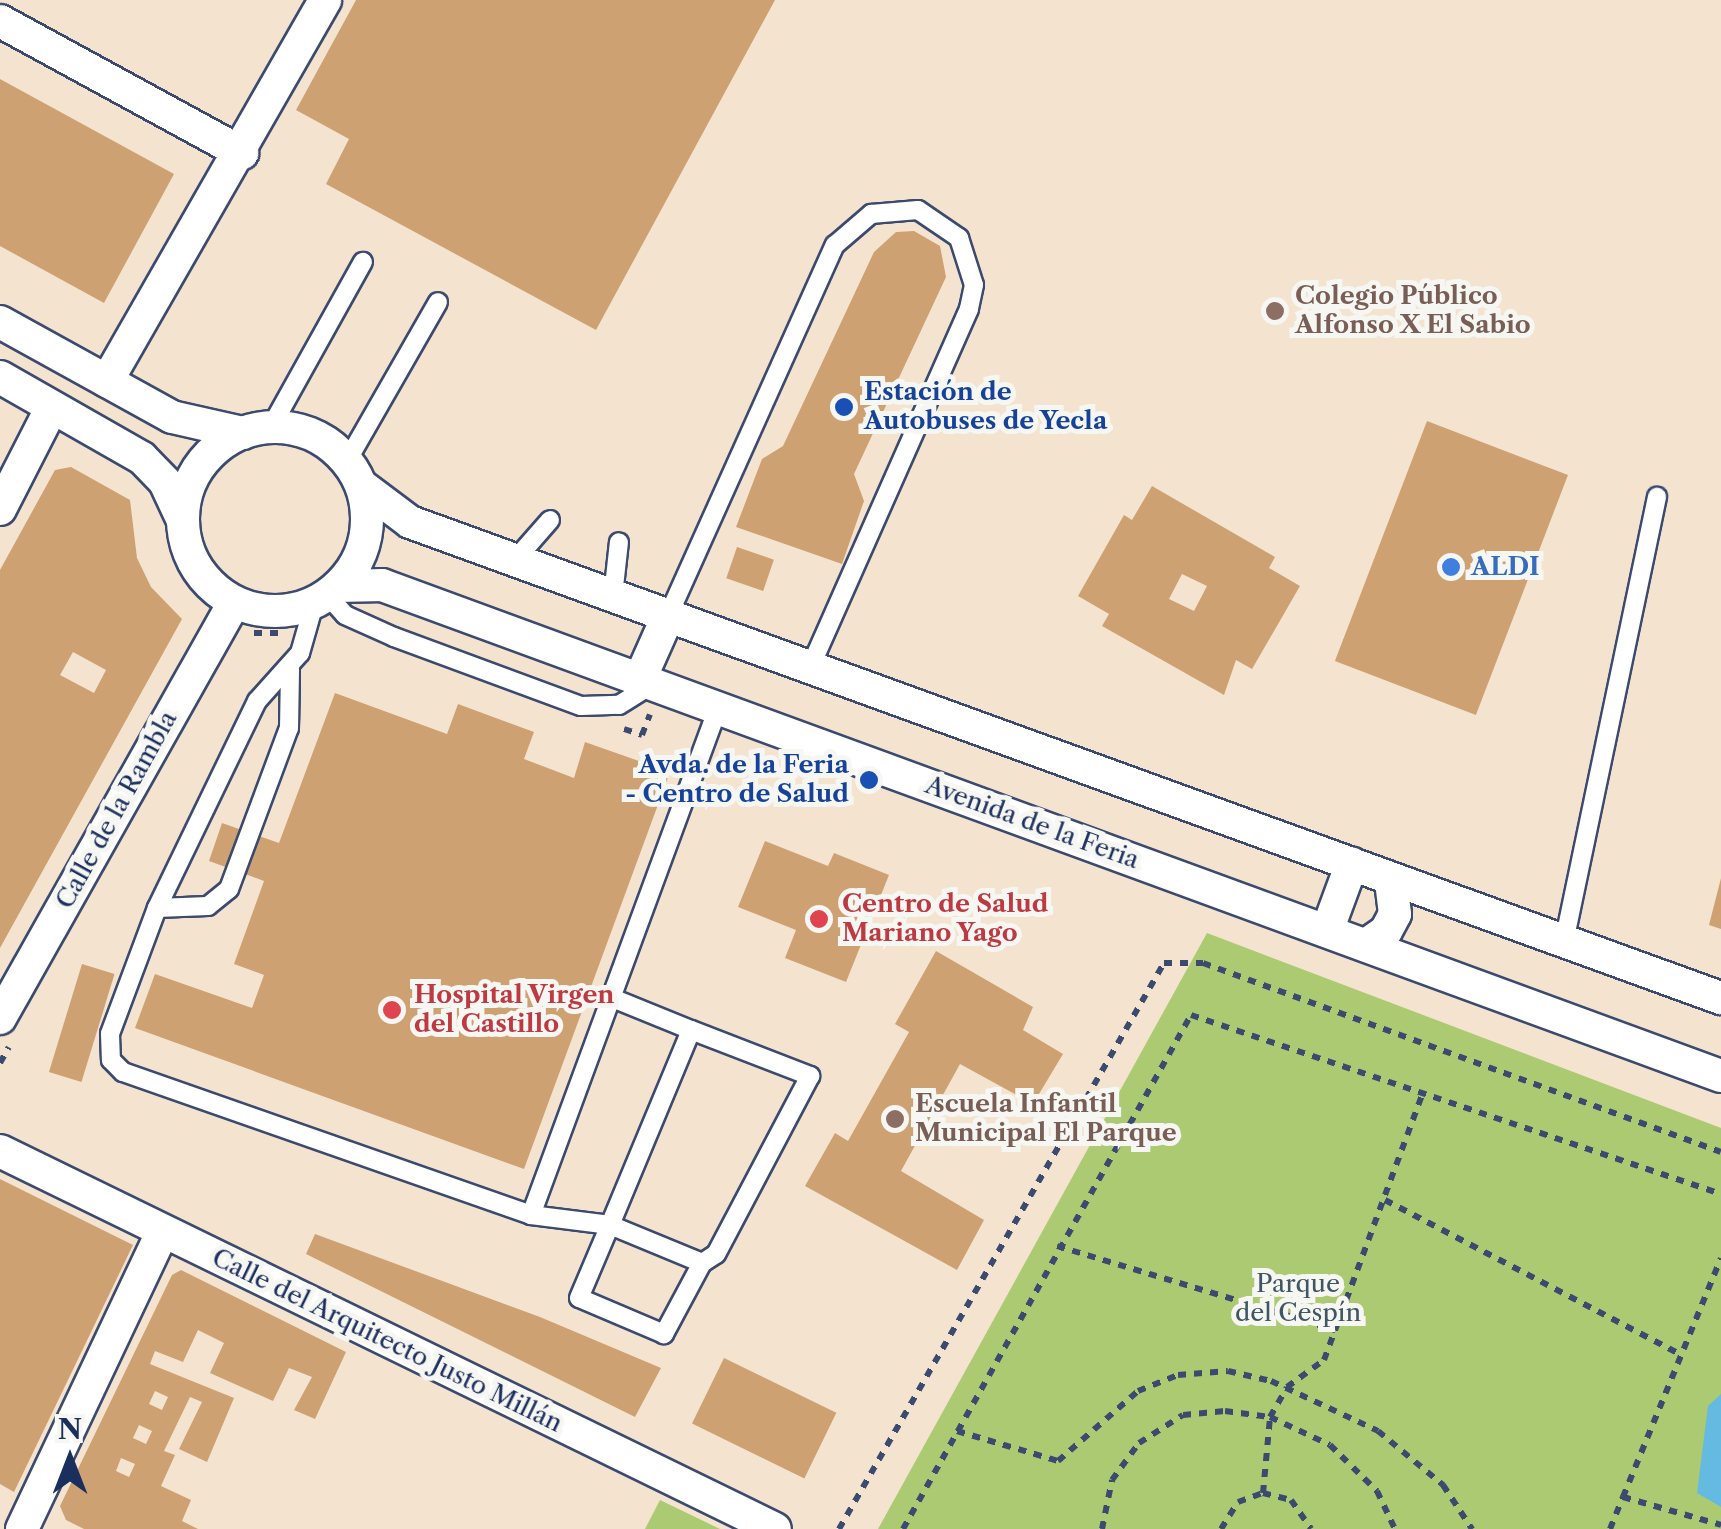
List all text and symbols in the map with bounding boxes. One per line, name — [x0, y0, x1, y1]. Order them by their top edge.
place label: Colegio Público Alfonso X El Sabio — [1295, 282, 1532, 341]
marker: Colegio Público Alfonso X El Sabio — [1264, 300, 1286, 322]
place label: Estación de Autobuses de Yecla — [864, 378, 1108, 437]
marker: Estación de Autobuses de Yecla — [833, 396, 855, 418]
place label: ALDI — [1471, 552, 1540, 582]
marker: ALDI — [1440, 556, 1462, 578]
street label: Calle de la Rambla — [50, 706, 184, 914]
place label: Avda. de la Feria - Centro de Salud — [625, 751, 849, 810]
marker: Avda. de la Feria - Centro de Salud — [858, 769, 880, 791]
street label: Avenida de la Feria — [921, 770, 1143, 876]
place label: Centro de Salud Mariano Yago — [842, 890, 1049, 949]
marker: Centro de Salud Mariano Yago — [806, 906, 832, 932]
place label: Hospital Virgen del Castillo — [414, 981, 615, 1040]
marker: Hospital Virgen del Castillo — [379, 997, 405, 1023]
place label: Escuela Infantil Municipal El Parque — [915, 1090, 1177, 1149]
marker: Escuela Infantil Municipal El Parque — [884, 1108, 906, 1130]
street label: Calle del Arquitecto Justo Millán — [206, 1243, 568, 1439]
park label: Parque del Cespín — [1235, 1270, 1361, 1329]
north arrow — [20, 1409, 120, 1509]
text: N — [58, 1412, 82, 1446]

